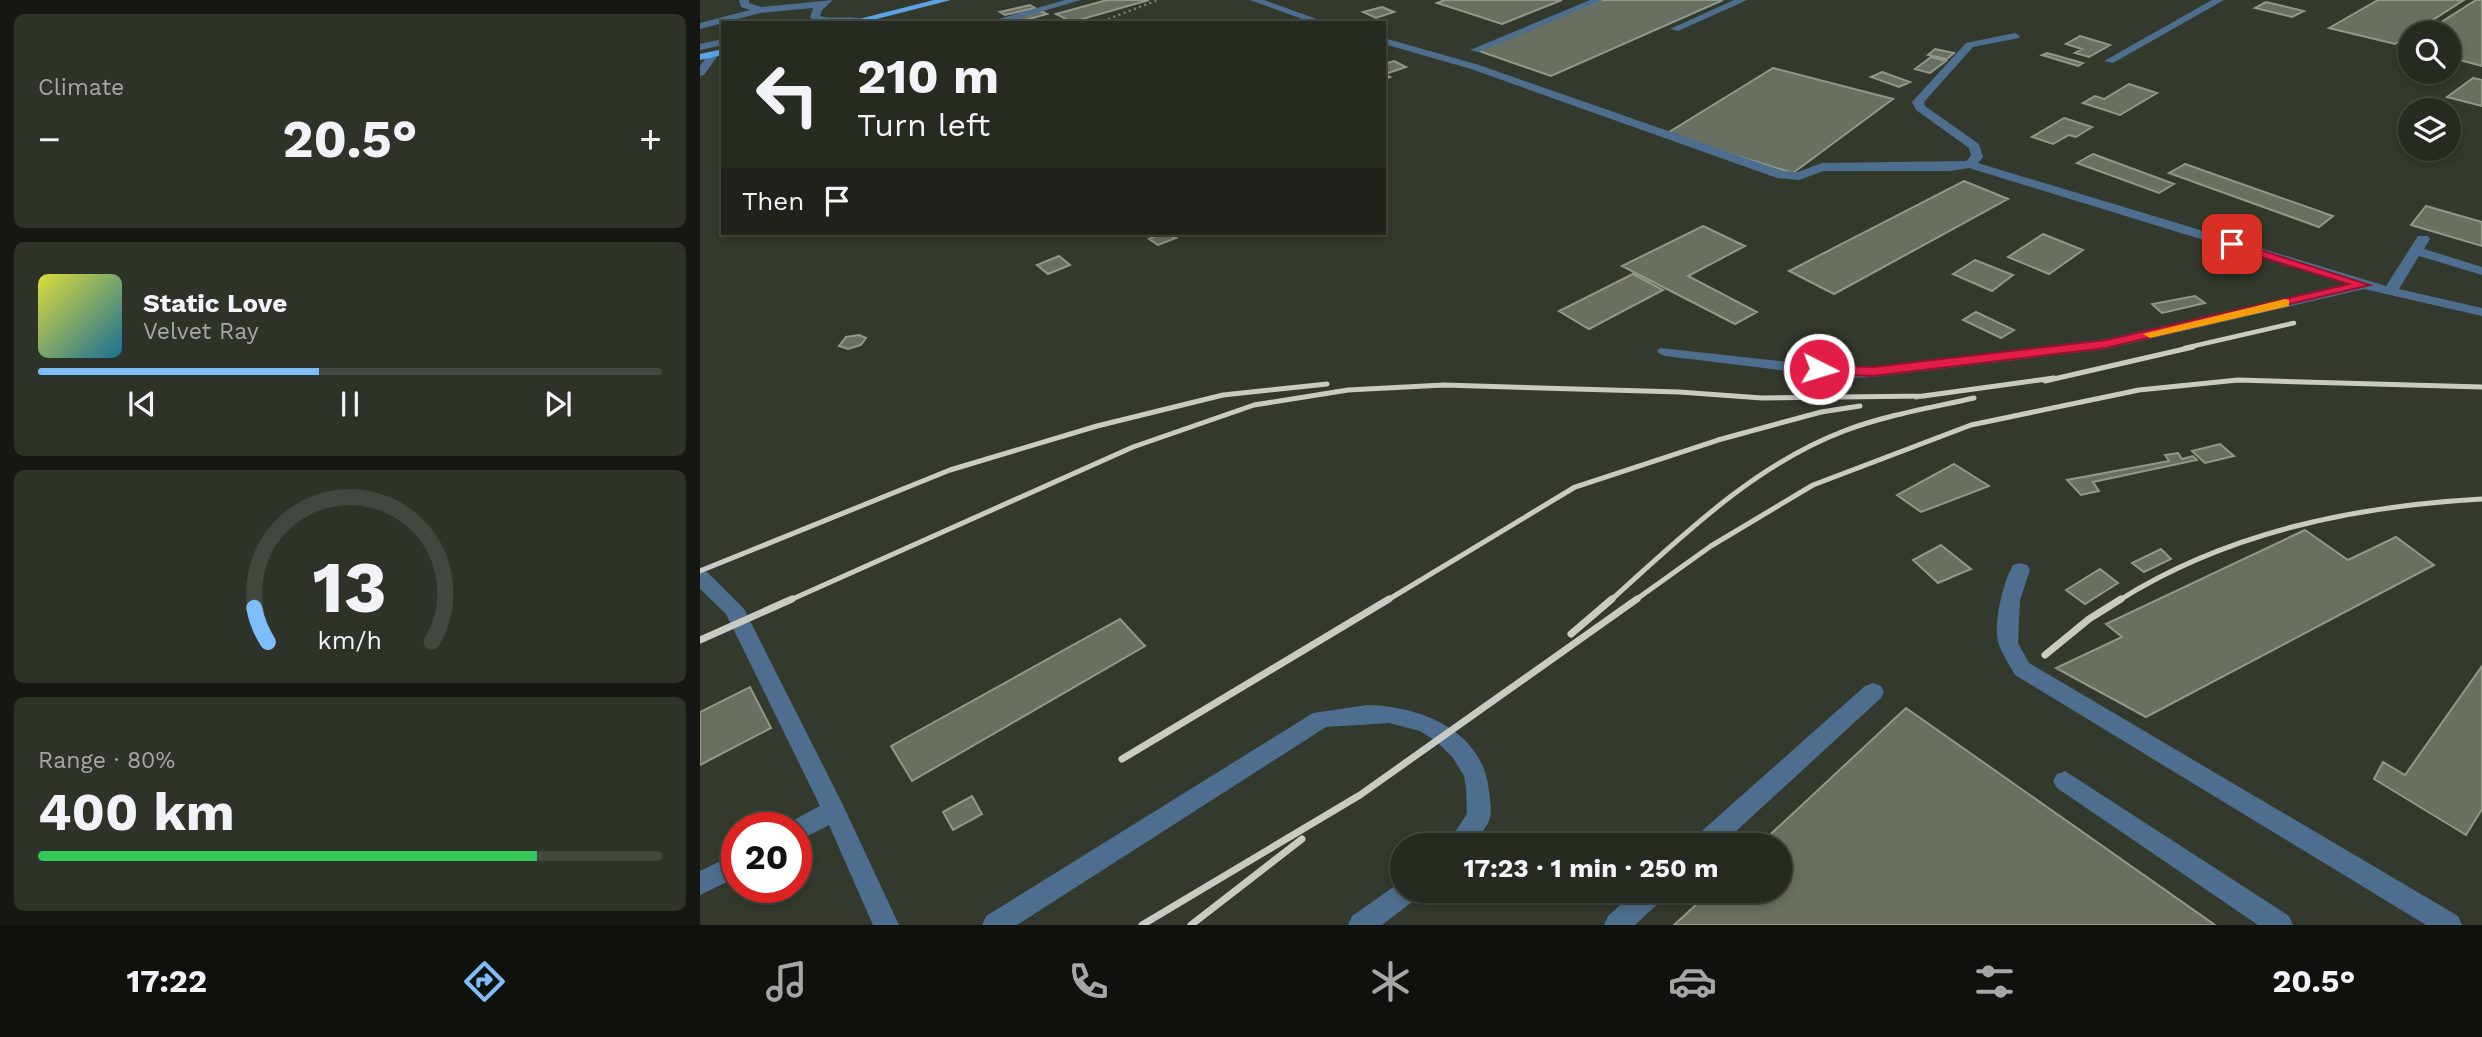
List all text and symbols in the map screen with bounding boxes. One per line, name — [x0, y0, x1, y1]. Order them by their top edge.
map controls — [2398, 21, 2461, 161]
button: search — [2398, 21, 2461, 84]
text: 210 m — [857, 47, 999, 105]
icon: left — [742, 49, 833, 140]
text: Climate — [38, 74, 124, 101]
button: layers — [2398, 98, 2461, 161]
text: Turn left — [857, 106, 990, 144]
text: 20.5° — [282, 109, 418, 170]
text: − — [38, 117, 61, 161]
text: + — [639, 117, 662, 161]
icon: arrive — [818, 182, 856, 220]
text: Then — [742, 186, 804, 216]
pin — [2202, 214, 2262, 274]
icon: arrive — [2213, 225, 2251, 263]
text: Static Love — [143, 288, 287, 318]
text: Velvet Ray — [143, 318, 259, 345]
position arrow — [1782, 332, 1856, 406]
icon: previous — [123, 385, 161, 423]
icon: pause — [331, 385, 369, 423]
icon: next — [539, 385, 577, 423]
text: 13 — [313, 545, 387, 631]
text: km/h — [318, 626, 382, 655]
text: Range · 80% — [38, 747, 175, 774]
text: 400 km — [38, 782, 235, 843]
speed limit sign: 20 — [721, 812, 812, 903]
text: 17:23 · 1 min · 250 m — [1463, 853, 1719, 883]
icon: directions — [460, 957, 509, 1006]
icon: music — [762, 957, 811, 1006]
icon: phone — [1064, 957, 1113, 1006]
icon: climate — [1366, 957, 1415, 1006]
icon: car — [1668, 957, 1717, 1006]
icon: filters — [1970, 957, 2019, 1006]
text: 17:22 — [127, 962, 207, 1000]
text: 20.5° — [2272, 962, 2355, 1000]

